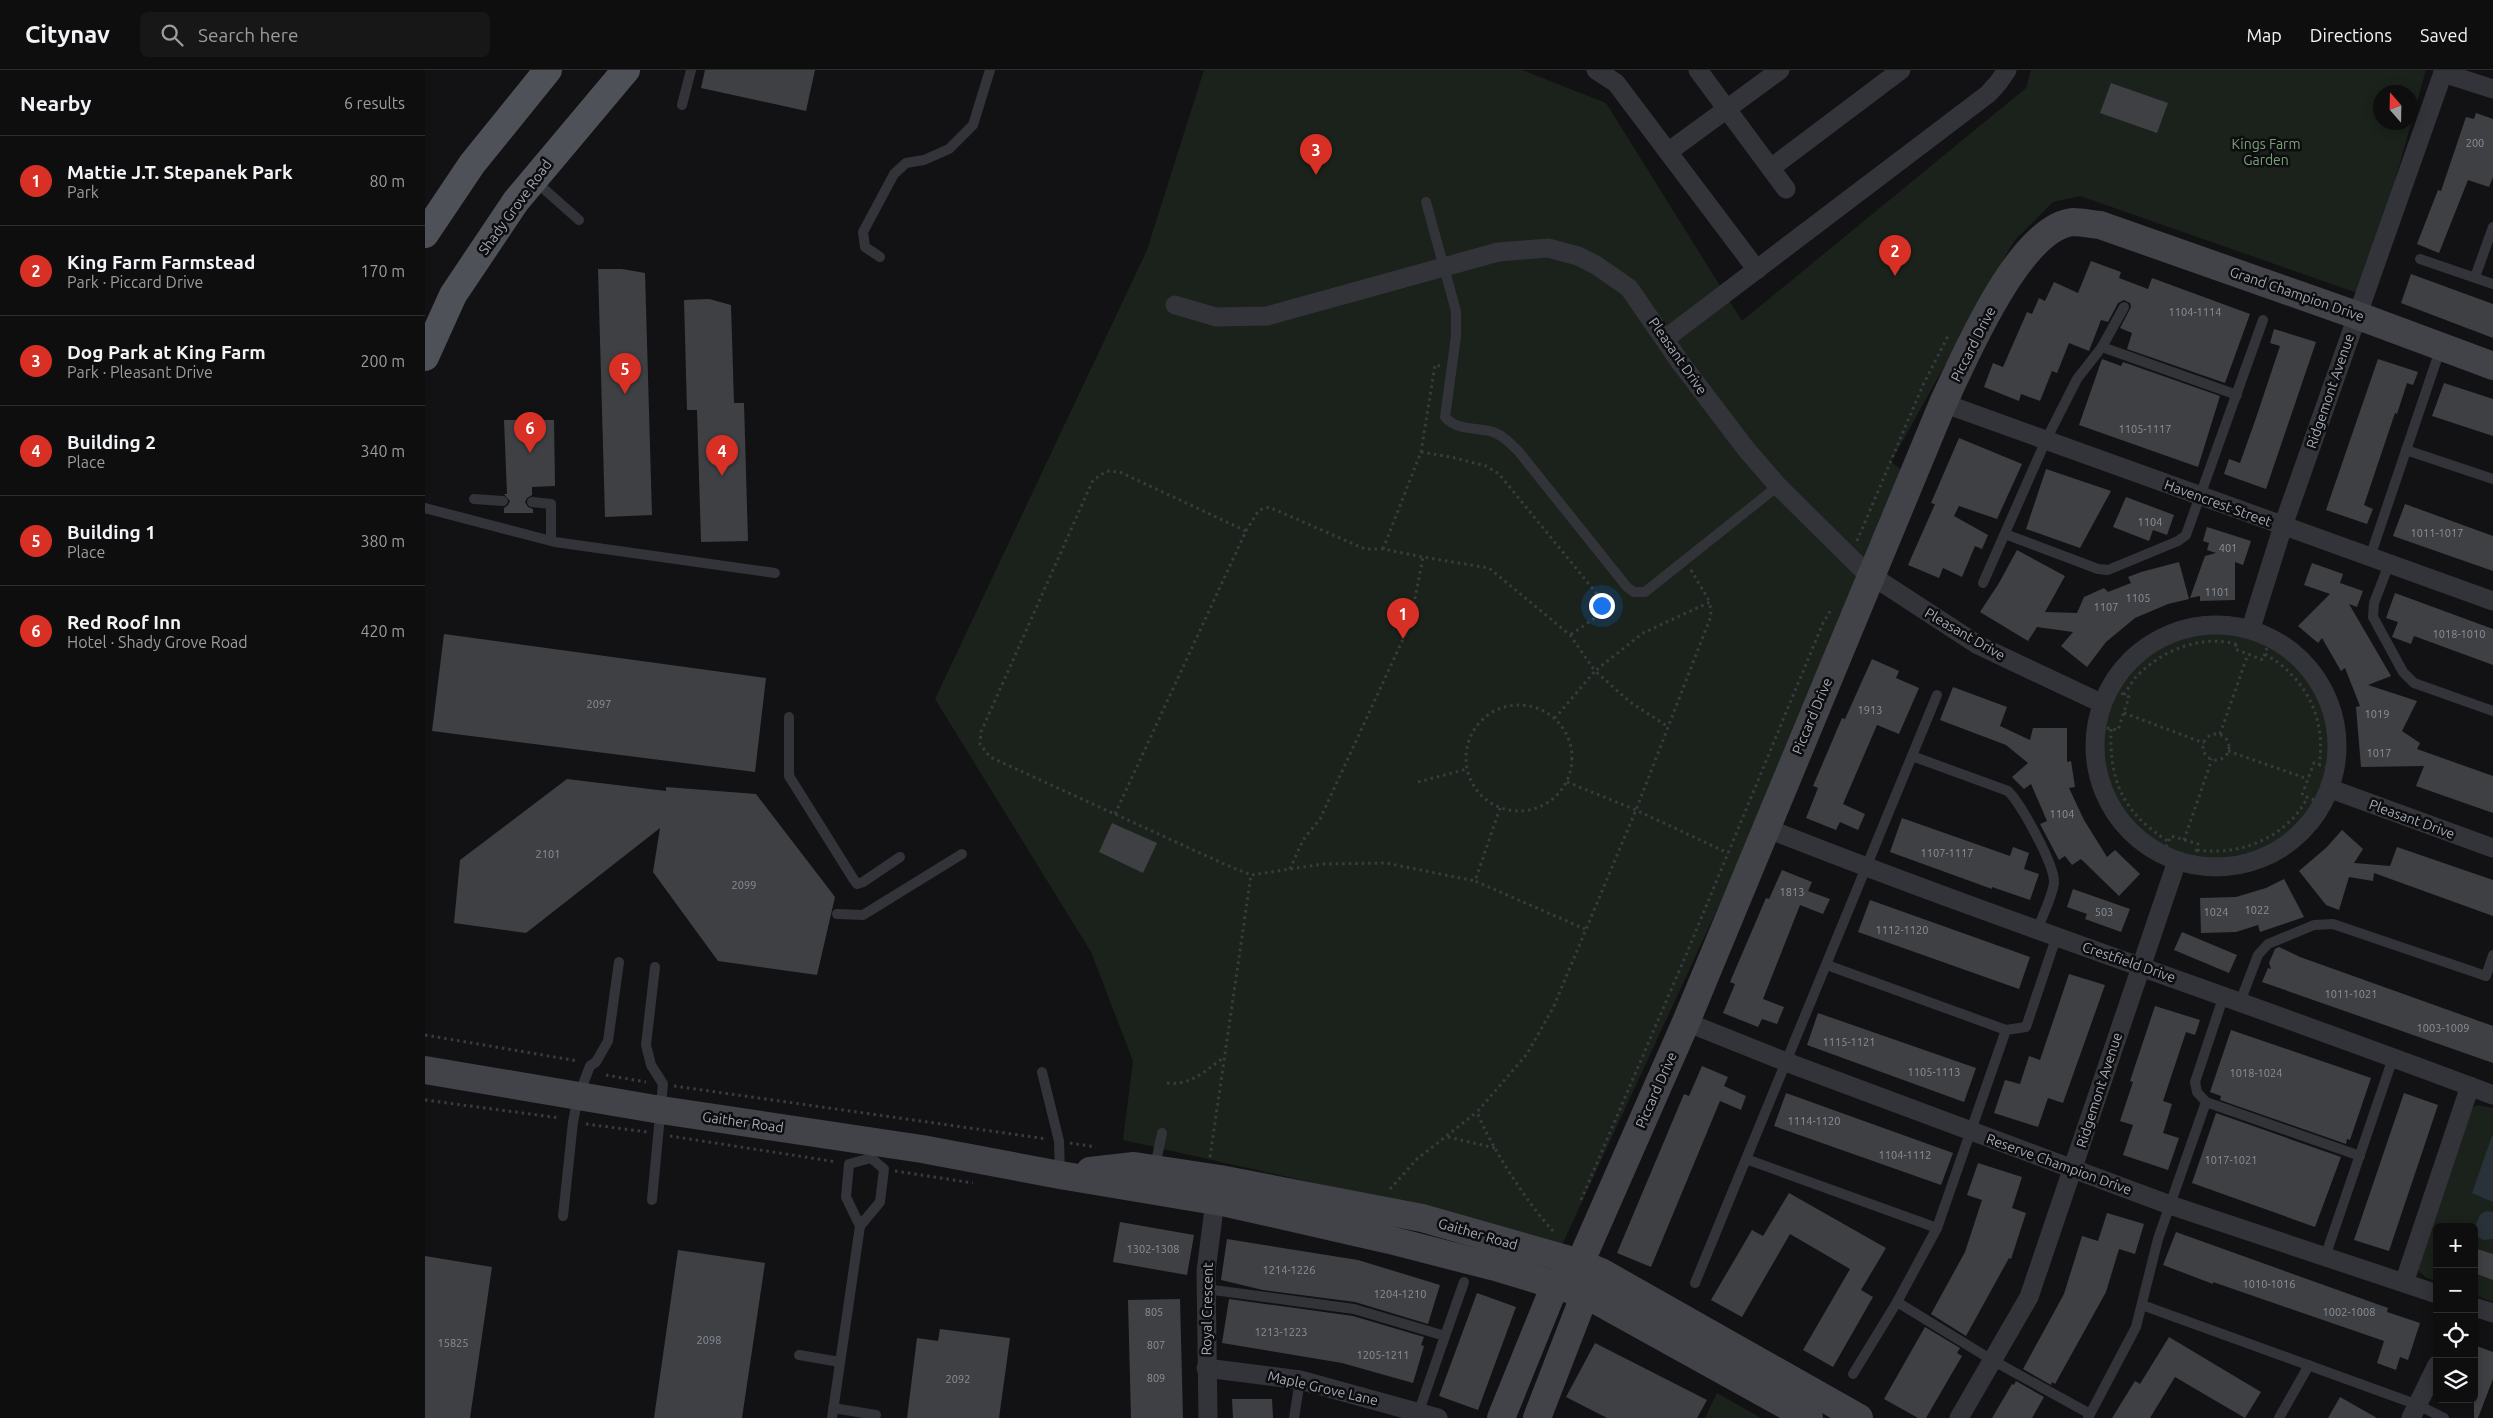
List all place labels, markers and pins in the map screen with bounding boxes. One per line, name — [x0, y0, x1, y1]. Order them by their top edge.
pin: 3 — [1300, 134, 1332, 175]
pin: 2 — [1879, 235, 1911, 276]
pin: 5 — [609, 353, 641, 394]
pin: 6 — [514, 412, 546, 453]
pin: 4 — [706, 435, 738, 476]
pin: 1 — [1387, 598, 1419, 639]

